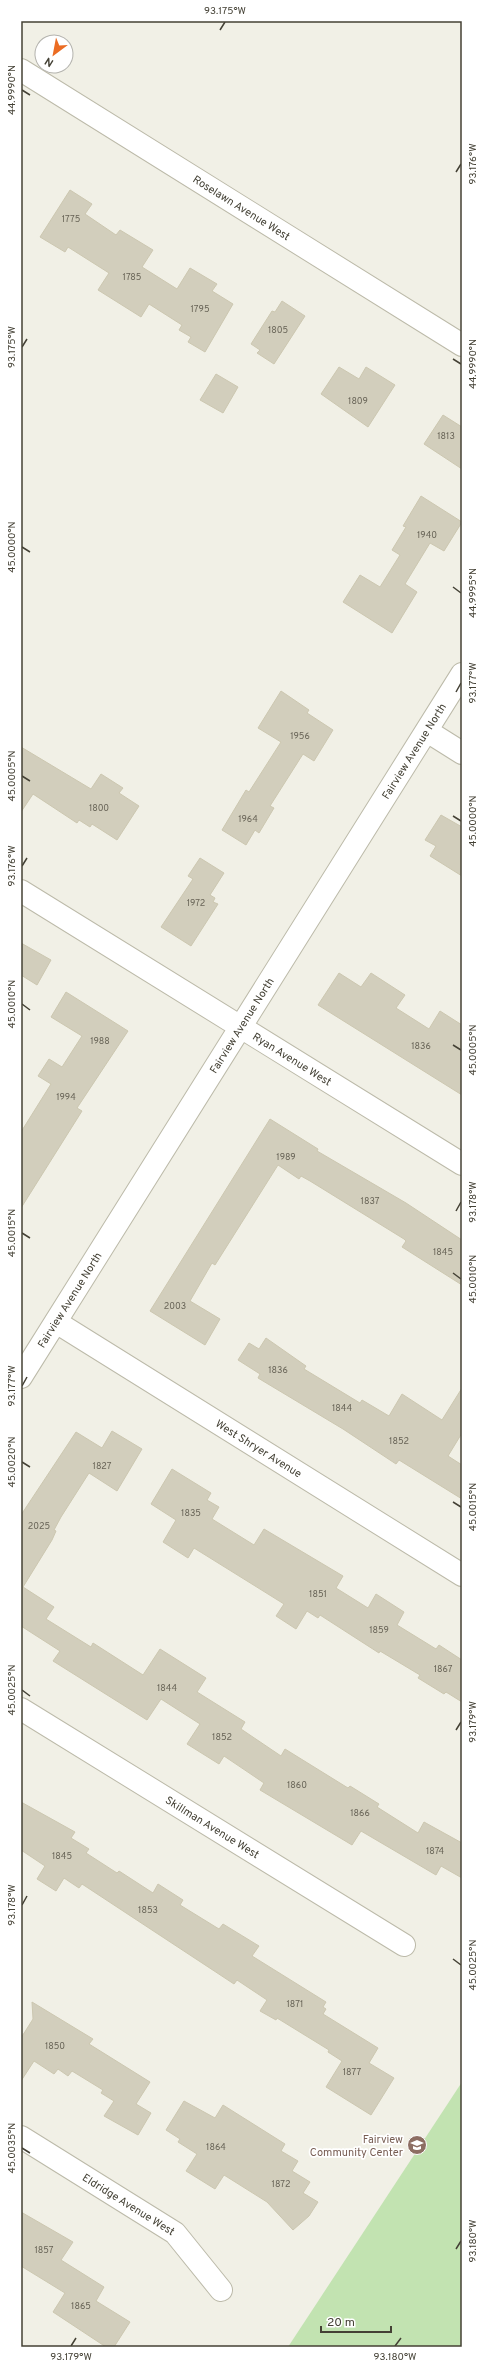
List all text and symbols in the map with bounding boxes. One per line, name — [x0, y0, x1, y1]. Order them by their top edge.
text: 93.175°W — [204, 5, 246, 18]
north arrow — [34, 34, 74, 74]
text: N — [42, 54, 56, 70]
text: 44.9990°N — [6, 65, 19, 115]
text: 93.176°W — [467, 143, 480, 185]
street label: Roselawn Avenue West — [190, 173, 292, 244]
house number: 1775 — [62, 214, 80, 225]
house number: 1785 — [123, 272, 141, 283]
house number: 1795 — [191, 304, 209, 315]
house number: 1805 — [268, 325, 288, 336]
text: 93.175°W — [6, 326, 19, 368]
text: 44.9990°N — [467, 339, 480, 389]
house number: 1809 — [348, 396, 368, 407]
house number: 1813 — [437, 431, 455, 442]
text: 45.0000°N — [6, 521, 19, 573]
house number: 1940 — [417, 530, 437, 541]
text: 44.9995°N — [467, 568, 480, 618]
text: 93.177°W — [467, 662, 480, 704]
street label: Fairview Avenue North — [379, 701, 450, 802]
house number: 1956 — [290, 731, 310, 742]
text: 45.0005°N — [6, 750, 19, 802]
text: 45.0000°N — [467, 795, 480, 847]
house number: 1800 — [89, 803, 109, 814]
house number: 1964 — [238, 814, 258, 825]
text: 93.176°W — [6, 845, 19, 887]
house number: 1972 — [187, 898, 205, 909]
street label: Fairview Avenue North — [207, 975, 278, 1076]
text: 45.0010°N — [6, 980, 19, 1028]
text: 45.0005°N — [467, 1024, 480, 1076]
street label: Ryan Avenue West — [250, 1030, 334, 1089]
house number: 1988 — [90, 1036, 110, 1047]
house number: 1836 — [411, 1041, 431, 1052]
house number: 1994 — [56, 1092, 76, 1103]
house number: 1989 — [276, 1152, 296, 1163]
text: 93.178°W — [467, 1181, 480, 1223]
house number: 1837 — [361, 1196, 380, 1207]
text: 45.0015°N — [6, 1209, 19, 1257]
house number: 1845 — [433, 1247, 453, 1258]
street label: Fairview Avenue North — [35, 1250, 105, 1351]
text: 45.0010°N — [467, 1255, 480, 1303]
house number: 2003 — [164, 1301, 186, 1312]
text: 93.177°W — [6, 1365, 19, 1407]
house number: 1836 — [268, 1365, 288, 1376]
house number: 1844 — [332, 1403, 352, 1414]
street label: West Shryer Avenue — [213, 1417, 304, 1481]
text: 45.0020°N — [6, 1436, 19, 1488]
house number: 1852 — [389, 1436, 409, 1447]
house number: 1827 — [93, 1461, 112, 1472]
text: 45.0015°N — [467, 1483, 480, 1531]
house number: 1835 — [181, 1508, 201, 1519]
house number: 2025 — [28, 1521, 50, 1532]
house number: 1851 — [309, 1589, 327, 1600]
house number: 1859 — [369, 1625, 389, 1636]
house number: 1867 — [434, 1664, 453, 1675]
text: 45.0025°N — [6, 1665, 19, 1715]
house number: 1844 — [157, 1683, 177, 1694]
text: 93.179°W — [467, 1701, 480, 1743]
house number: 1852 — [212, 1732, 232, 1743]
house number: 1860 — [287, 1780, 307, 1791]
street label: Skillman Avenue West — [162, 1794, 262, 1862]
house number: 1866 — [350, 1808, 370, 1819]
house number: 1874 — [426, 1846, 444, 1857]
house number: 1845 — [52, 1851, 72, 1862]
text: 93.178°W — [6, 1884, 19, 1926]
house number: 1853 — [138, 1905, 158, 1916]
text: 45.0025°N — [467, 1940, 480, 1990]
house number: 1871 — [287, 1999, 303, 2010]
house number: 1850 — [45, 2041, 65, 2052]
house number: 1877 — [343, 2067, 362, 2078]
text: 45.0035°N — [6, 2123, 19, 2173]
place label: Fairview Community Center — [310, 2133, 404, 2160]
school or university icon: Fairview Community Center — [406, 2134, 428, 2156]
house number: 1864 — [206, 2142, 226, 2153]
street label: Eldridge Avenue West — [79, 2171, 177, 2239]
house number: 1872 — [272, 2179, 290, 2190]
text: 93.180°W — [467, 2220, 480, 2262]
house number: 1857 — [34, 2245, 54, 2256]
house number: 1865 — [71, 2301, 91, 2312]
scale bar — [321, 2308, 391, 2334]
text: 20 m — [327, 2315, 355, 2331]
text: 93.179°W — [50, 2351, 92, 2364]
text: 93.180°W — [374, 2351, 416, 2364]

